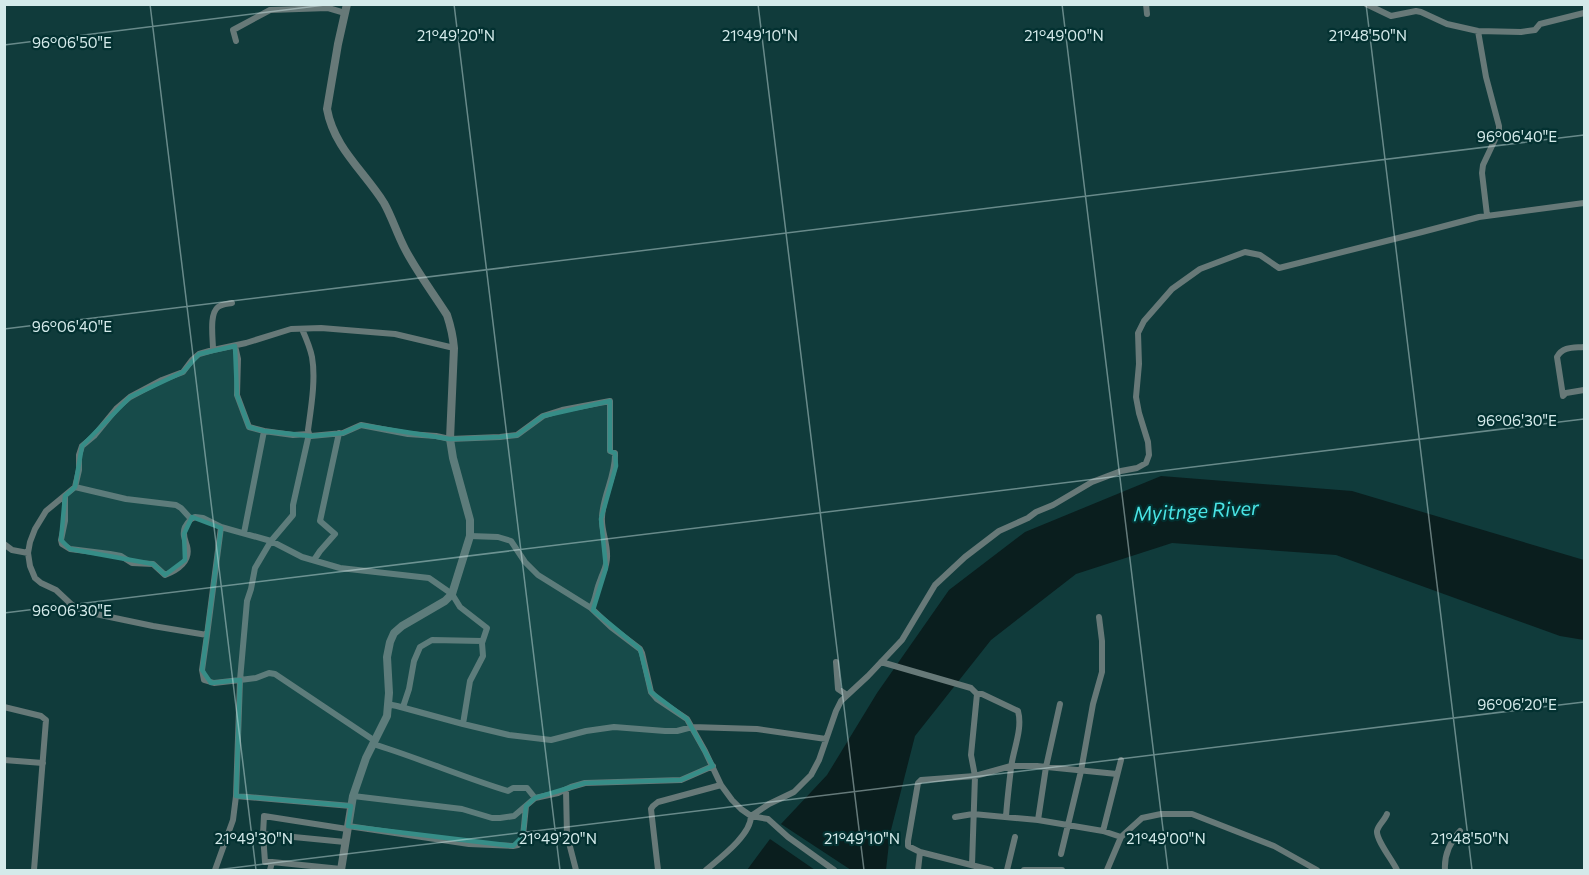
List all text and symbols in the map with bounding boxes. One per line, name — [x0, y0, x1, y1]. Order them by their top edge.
text: 21°49'20"N — [417, 26, 495, 44]
text: 21°49'10"N — [722, 26, 798, 44]
text: 21°49'00"N — [1024, 26, 1104, 44]
text: 21°48'50"N — [1329, 26, 1407, 44]
text: 96°06'50"E — [32, 33, 112, 51]
text: 96°06'40"E — [1477, 127, 1557, 145]
text: 96°06'40"E — [32, 317, 112, 335]
text: 96°06'30"E — [1477, 411, 1557, 429]
water label: Myitnge River — [1133, 495, 1260, 525]
text: 96°06'30"E — [32, 601, 112, 619]
text: 96°06'20"E — [1477, 695, 1557, 713]
text: 21°49'30"N — [215, 829, 293, 847]
text: 21°49'20"N — [519, 829, 597, 847]
text: 21°49'10"N — [824, 829, 900, 847]
text: 21°49'00"N — [1126, 829, 1206, 847]
text: 21°48'50"N — [1431, 829, 1509, 847]

